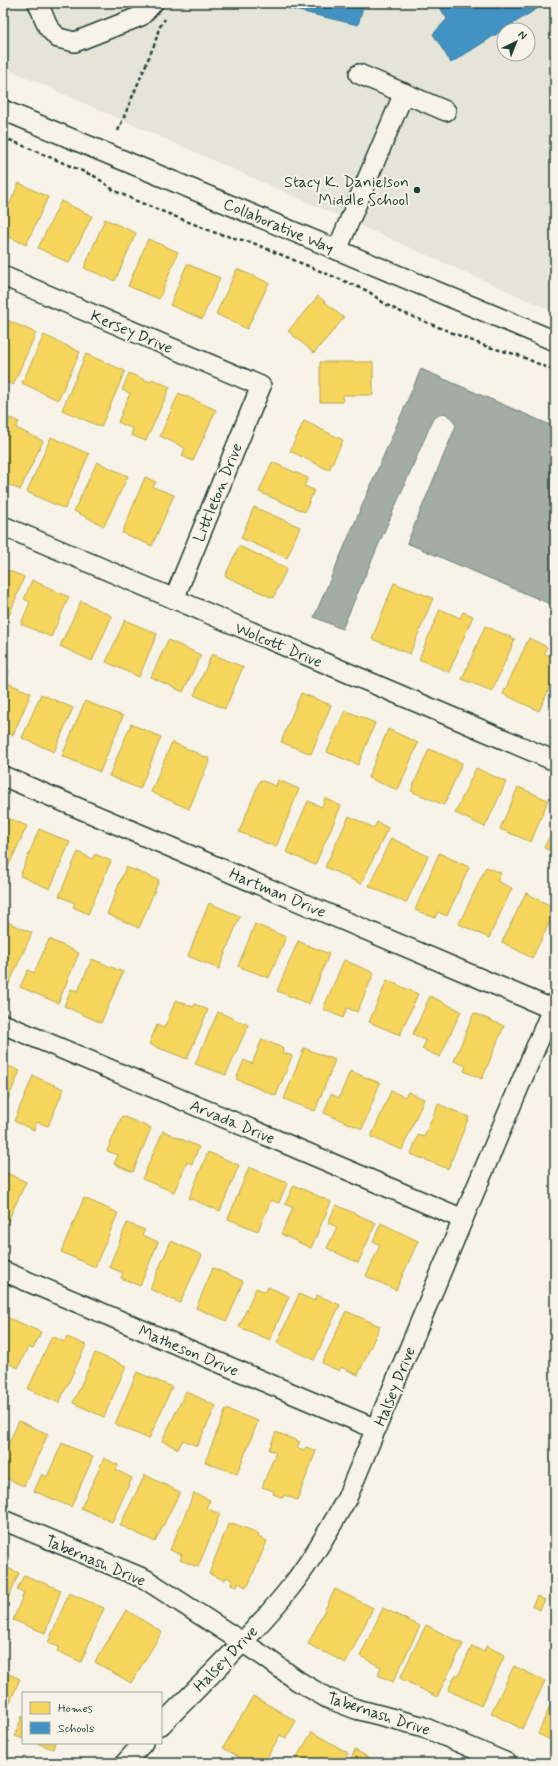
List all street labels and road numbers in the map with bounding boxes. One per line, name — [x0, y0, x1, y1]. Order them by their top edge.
street label: Collaborative Way — [220, 194, 337, 259]
street label: Kersey Drive — [87, 306, 176, 359]
street label: Littleton Drive — [189, 440, 248, 545]
street label: Wolcott Drive — [232, 618, 325, 673]
street label: Hartman Drive — [226, 864, 329, 923]
street label: Arvada Drive — [187, 1095, 278, 1150]
street label: Matheson Drive — [135, 1321, 242, 1382]
street label: Halsey Drive — [370, 1344, 421, 1429]
street label: Tabernash Drive — [42, 1531, 149, 1592]
street label: Halsey Drive — [189, 1622, 263, 1697]
street label: Tabernash Drive — [324, 1688, 433, 1741]

